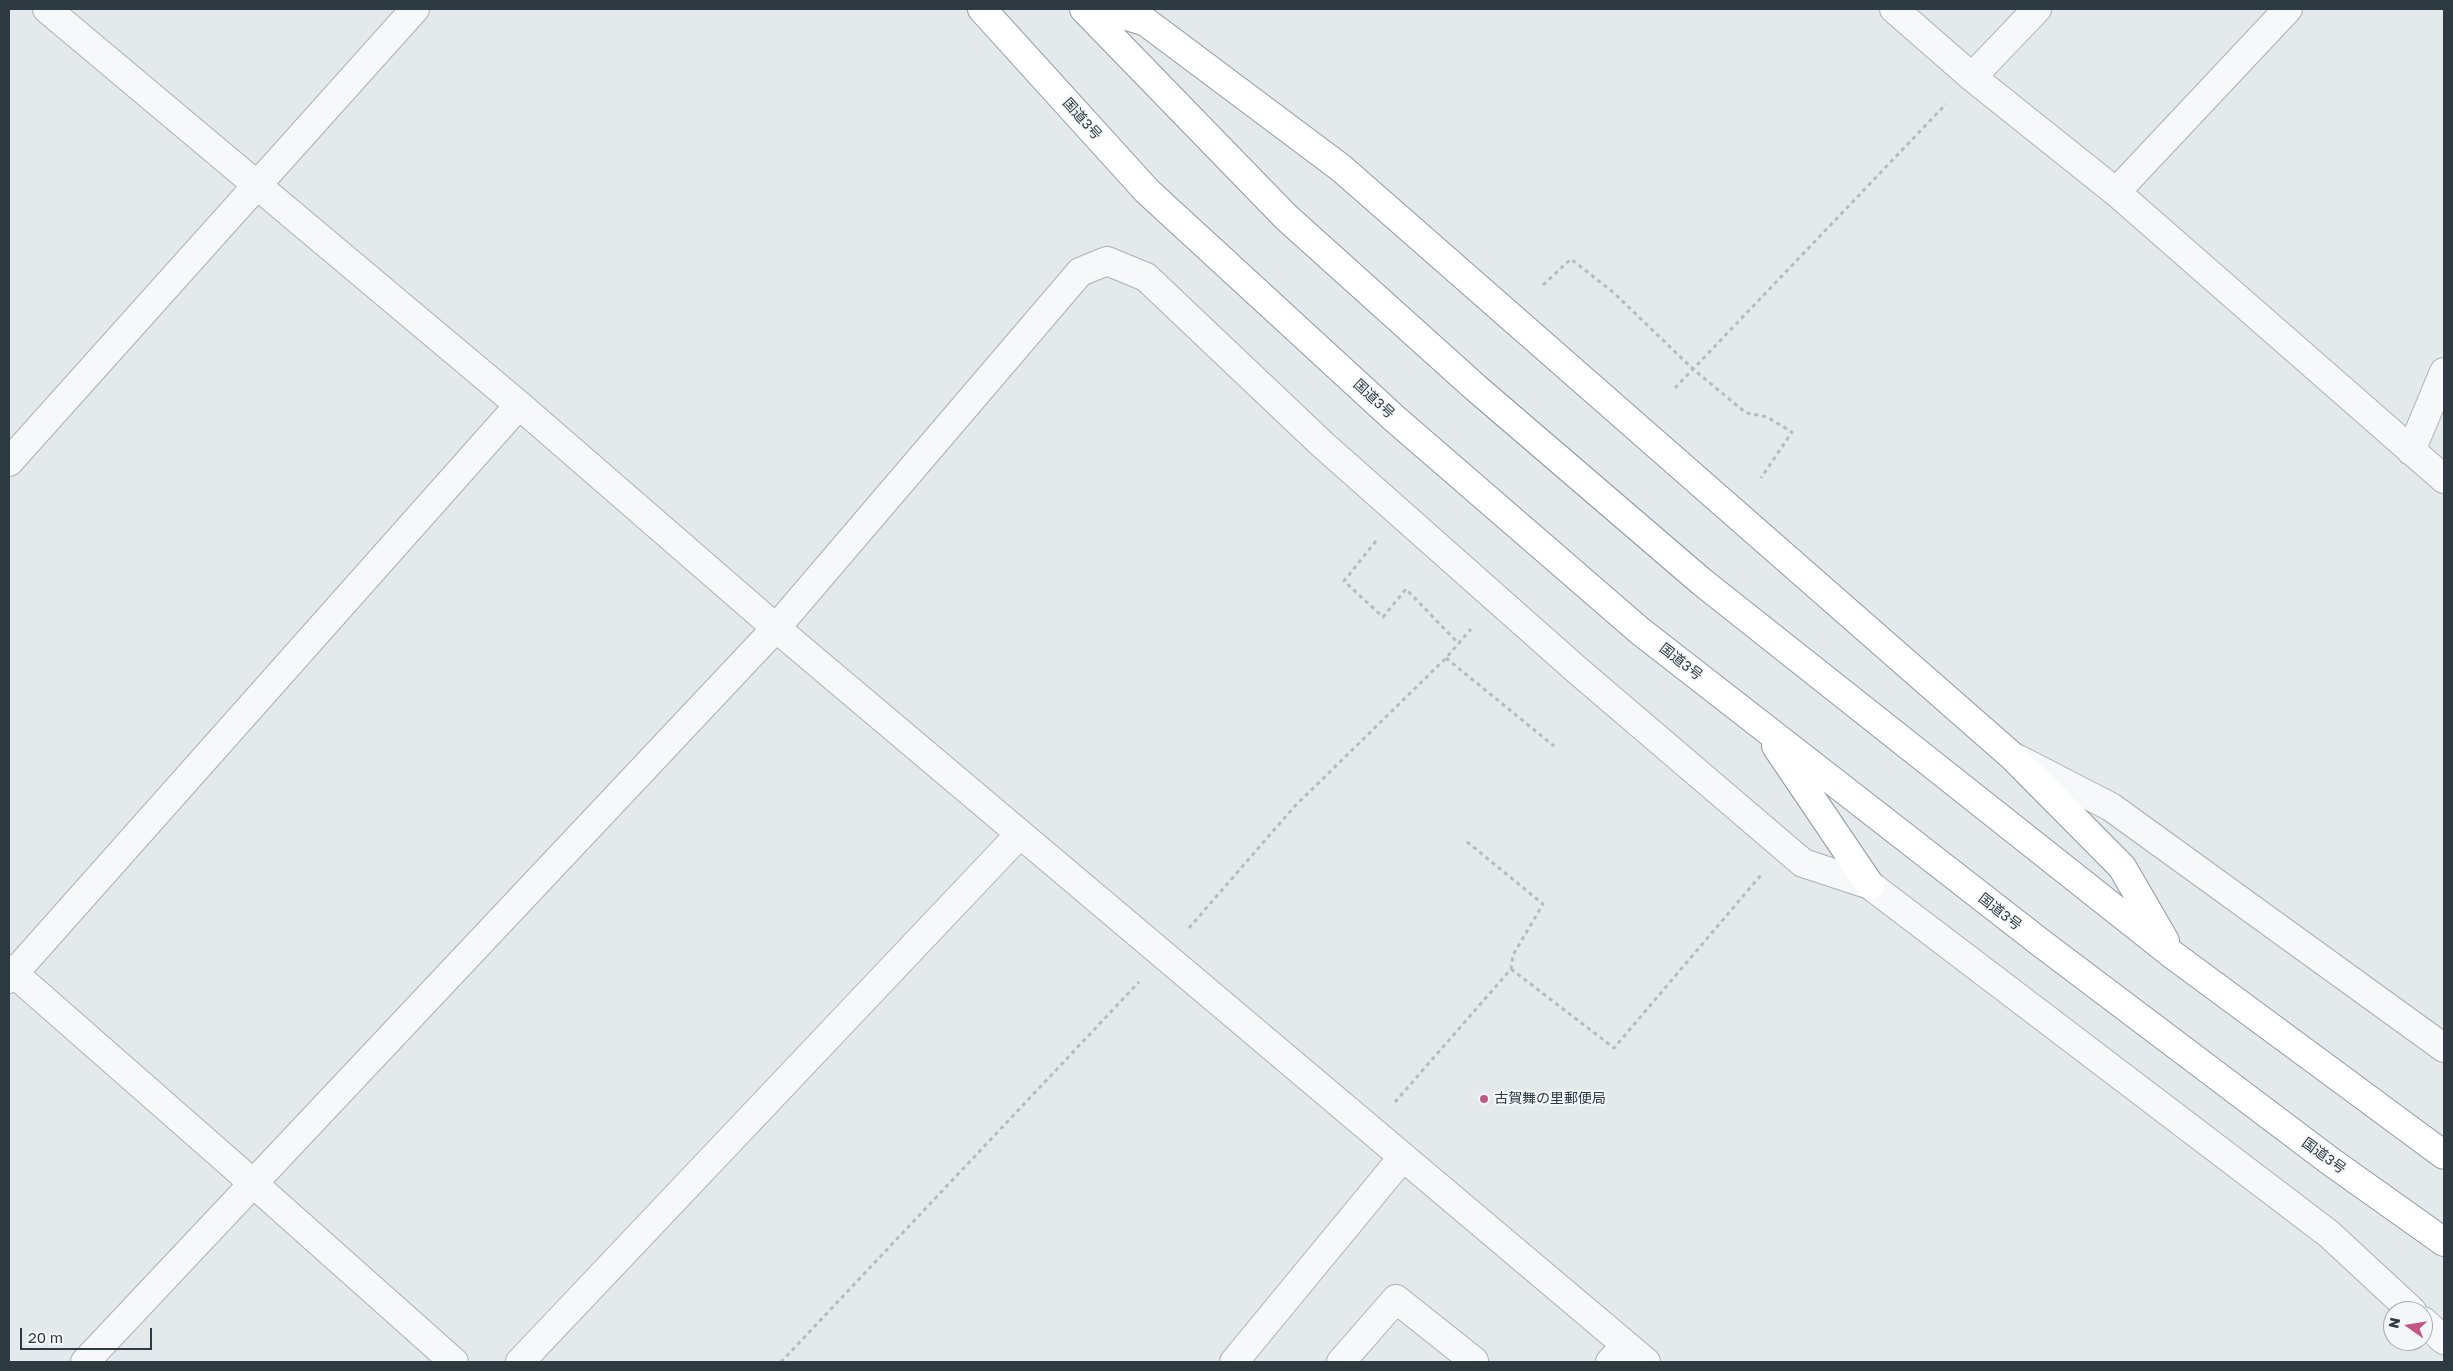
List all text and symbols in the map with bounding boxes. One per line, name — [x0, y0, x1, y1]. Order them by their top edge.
street label: 国道3号 — [1059, 95, 1105, 143]
street label: 国道3号 — [1350, 376, 1398, 422]
street label: 国道3号 — [1656, 640, 1706, 684]
street label: 国道3号 — [1975, 890, 2025, 934]
place label: 古賀舞の里郵便局 — [1494, 1091, 1606, 1107]
marker: 古賀舞の里郵便局 — [1478, 1093, 1490, 1105]
street label: 国道3号 — [2299, 1134, 2349, 1178]
north arrow — [2383, 1301, 2433, 1351]
text: N — [2384, 1316, 2403, 1330]
scale bar — [22, 1318, 155, 1350]
text: 20 m — [28, 1328, 63, 1346]

